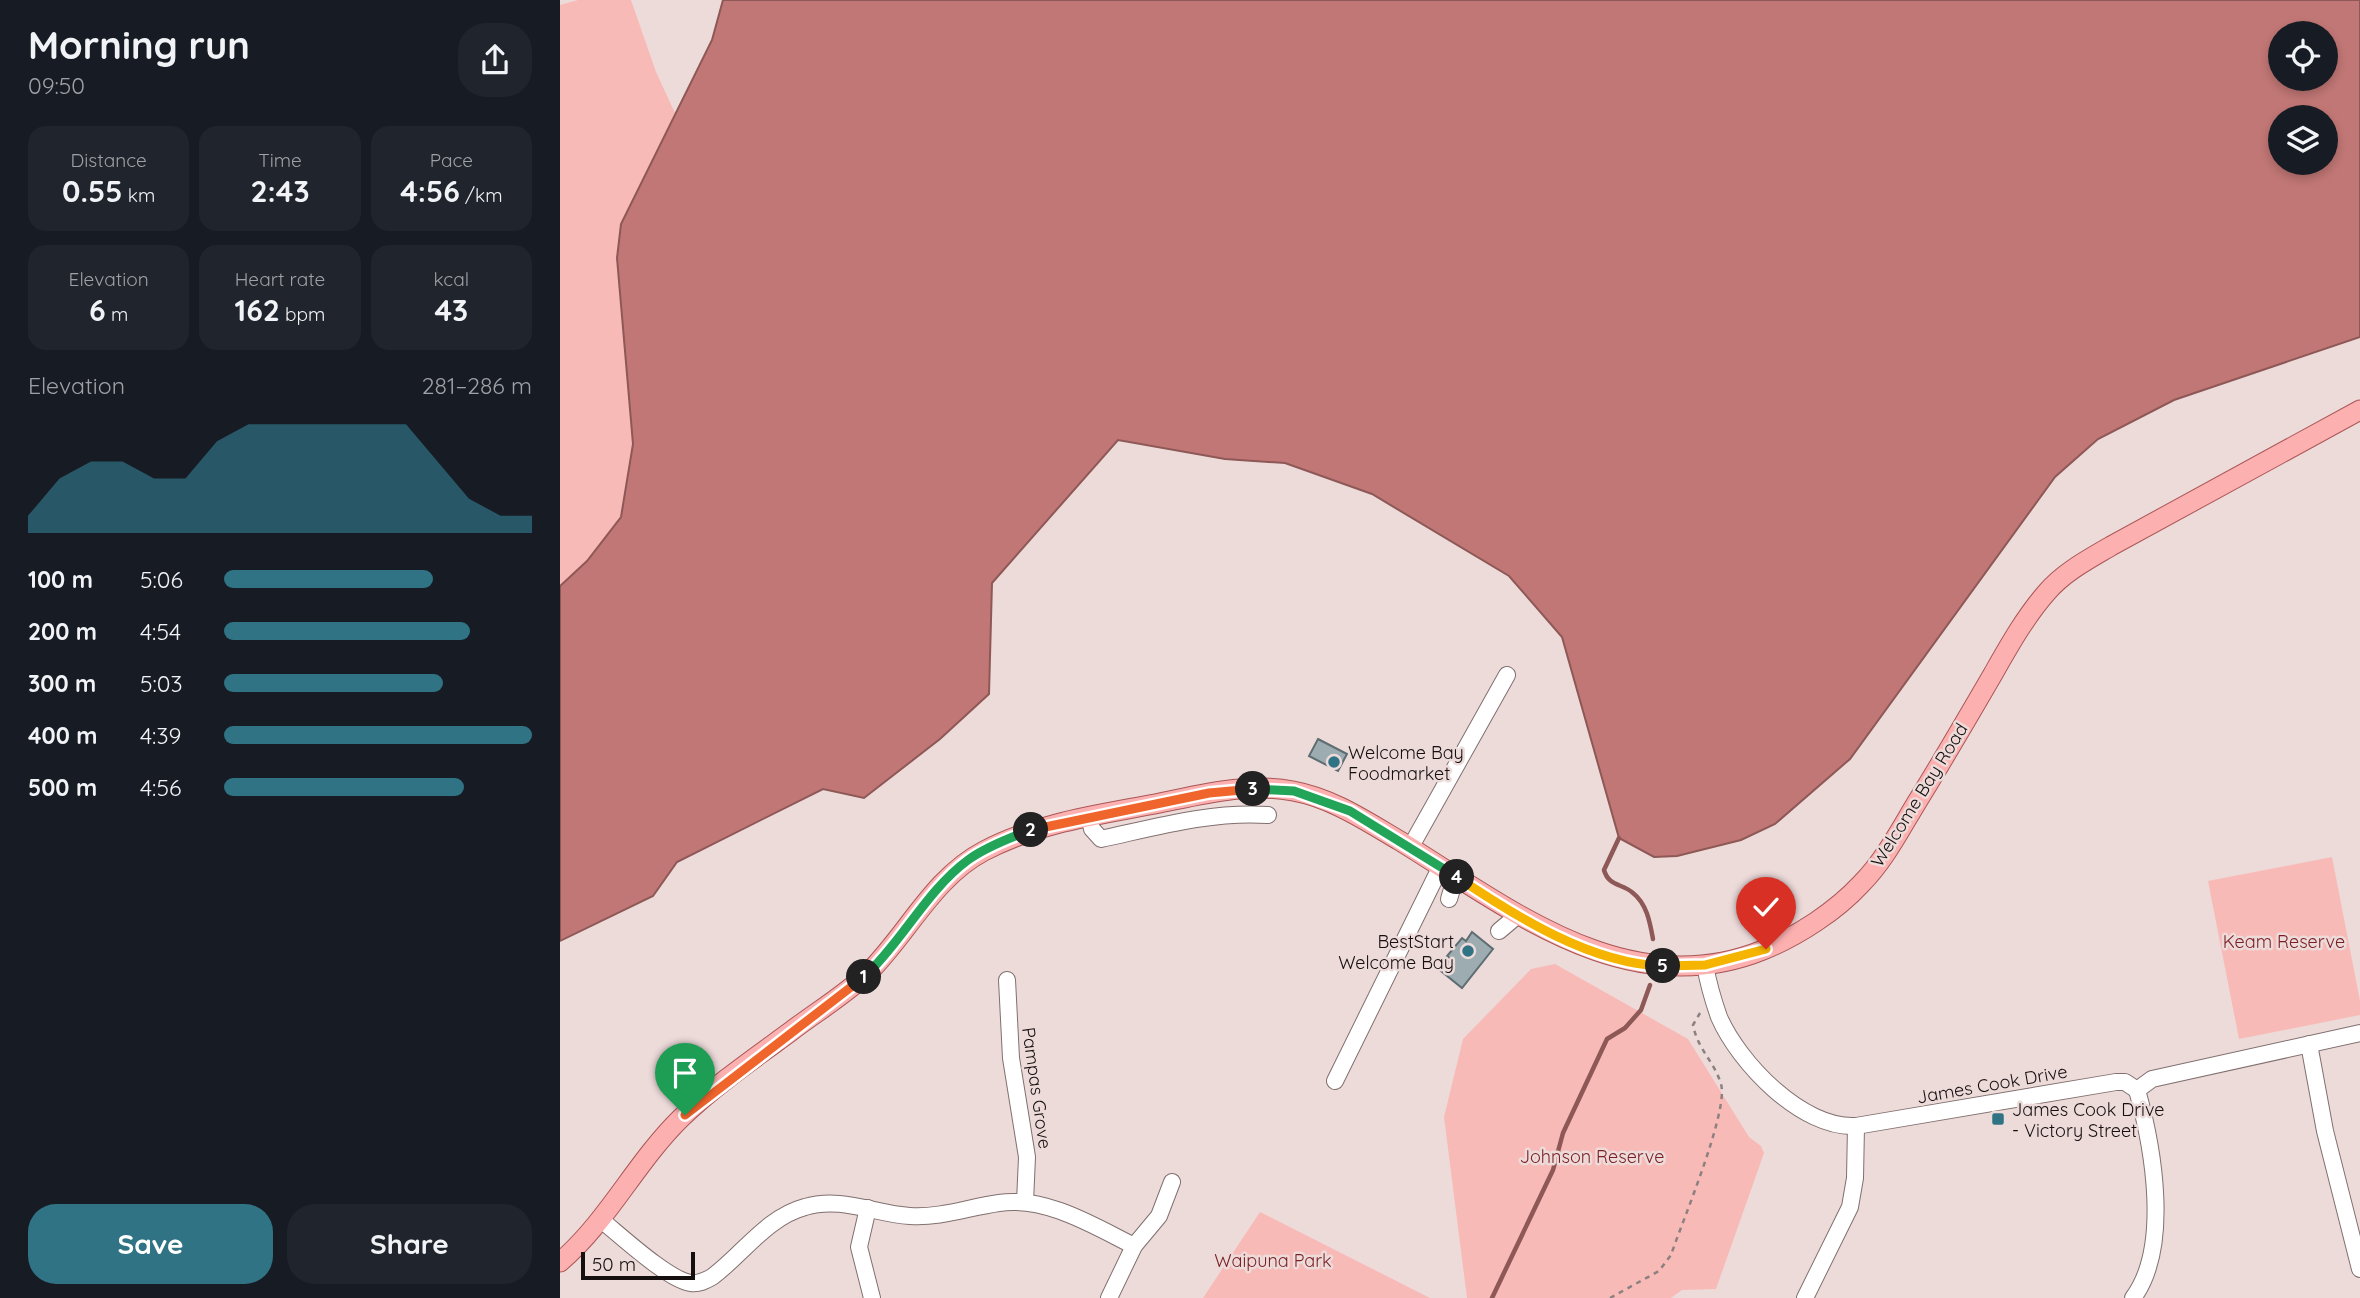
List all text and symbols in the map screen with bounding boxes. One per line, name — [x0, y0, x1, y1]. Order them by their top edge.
text: Morning run — [28, 21, 250, 69]
map controls — [2268, 21, 2338, 175]
button: locate — [2268, 21, 2338, 91]
button: share — [458, 23, 532, 97]
text: 09:50 — [28, 71, 85, 100]
button: layers — [2268, 105, 2338, 175]
text: Distance — [71, 148, 147, 172]
text: Time — [258, 148, 302, 172]
text: Pace — [430, 148, 473, 172]
text: 0.55 — [62, 172, 123, 210]
text: 2:43 — [250, 172, 310, 210]
text: 4:56 — [400, 172, 460, 210]
text: km — [123, 183, 155, 207]
text: /km — [460, 183, 502, 207]
text: Elevation — [69, 267, 149, 291]
text: Heart rate — [235, 267, 325, 291]
text: kcal — [434, 267, 469, 291]
text: 6 — [89, 291, 106, 329]
text: 162 — [235, 291, 280, 329]
text: 43 — [434, 291, 468, 329]
text: m — [106, 302, 128, 326]
text: bpm — [280, 302, 325, 326]
text: Elevation — [28, 371, 125, 400]
text: 281–286 m — [422, 371, 532, 400]
text: 100 m — [28, 565, 93, 594]
text: 5:06 — [140, 565, 183, 594]
text: 200 m — [28, 617, 97, 646]
text: 4:54 — [140, 617, 181, 646]
text: 300 m — [28, 669, 96, 698]
text: 5:03 — [140, 669, 183, 698]
street label: Welcome Bay Road — [1865, 719, 1973, 871]
text: 400 m — [28, 721, 97, 750]
text: 4:39 — [140, 721, 181, 750]
place label: Welcome Bay Foodmarket — [1348, 741, 1464, 785]
marker: Welcome Bay Foodmarket — [1326, 754, 1342, 770]
pin: 3 — [1236, 772, 1270, 806]
text: 500 m — [28, 773, 97, 802]
text: 4:56 — [140, 773, 181, 802]
text: 3 — [1247, 776, 1258, 800]
pin: 2 — [1014, 812, 1049, 848]
text: 2 — [1025, 817, 1036, 841]
pin: 4 — [1440, 860, 1474, 894]
text: 4 — [1451, 864, 1462, 888]
pin — [1736, 877, 1796, 949]
icon: check — [1747, 888, 1785, 926]
place label: BestStart Welcome Bay — [1338, 930, 1454, 974]
park label: Keam Reserve — [2223, 930, 2345, 953]
marker: BestStart Welcome Bay — [1460, 943, 1476, 959]
pin: 5 — [1646, 948, 1680, 984]
text: 5 — [1657, 953, 1668, 977]
pin: 1 — [846, 960, 882, 995]
text: 1 — [860, 964, 867, 988]
street label: Pampas Grove — [1017, 1026, 1057, 1150]
pin — [655, 1043, 715, 1115]
icon: arrive — [666, 1054, 704, 1092]
street label: James Cook Drive — [1915, 1059, 2069, 1109]
place label: James Cook Drive - Victory Street — [2012, 1098, 2165, 1142]
marker: James Cook Drive - Victory Street — [1990, 1111, 2006, 1127]
park label: Johnson Reserve — [1520, 1145, 1664, 1168]
button: Save — [28, 1204, 273, 1284]
button: Share — [287, 1204, 532, 1284]
scale bar — [581, 1249, 695, 1281]
park label: Waipuna Park — [1214, 1249, 1332, 1272]
text: 50 m — [592, 1252, 636, 1276]

